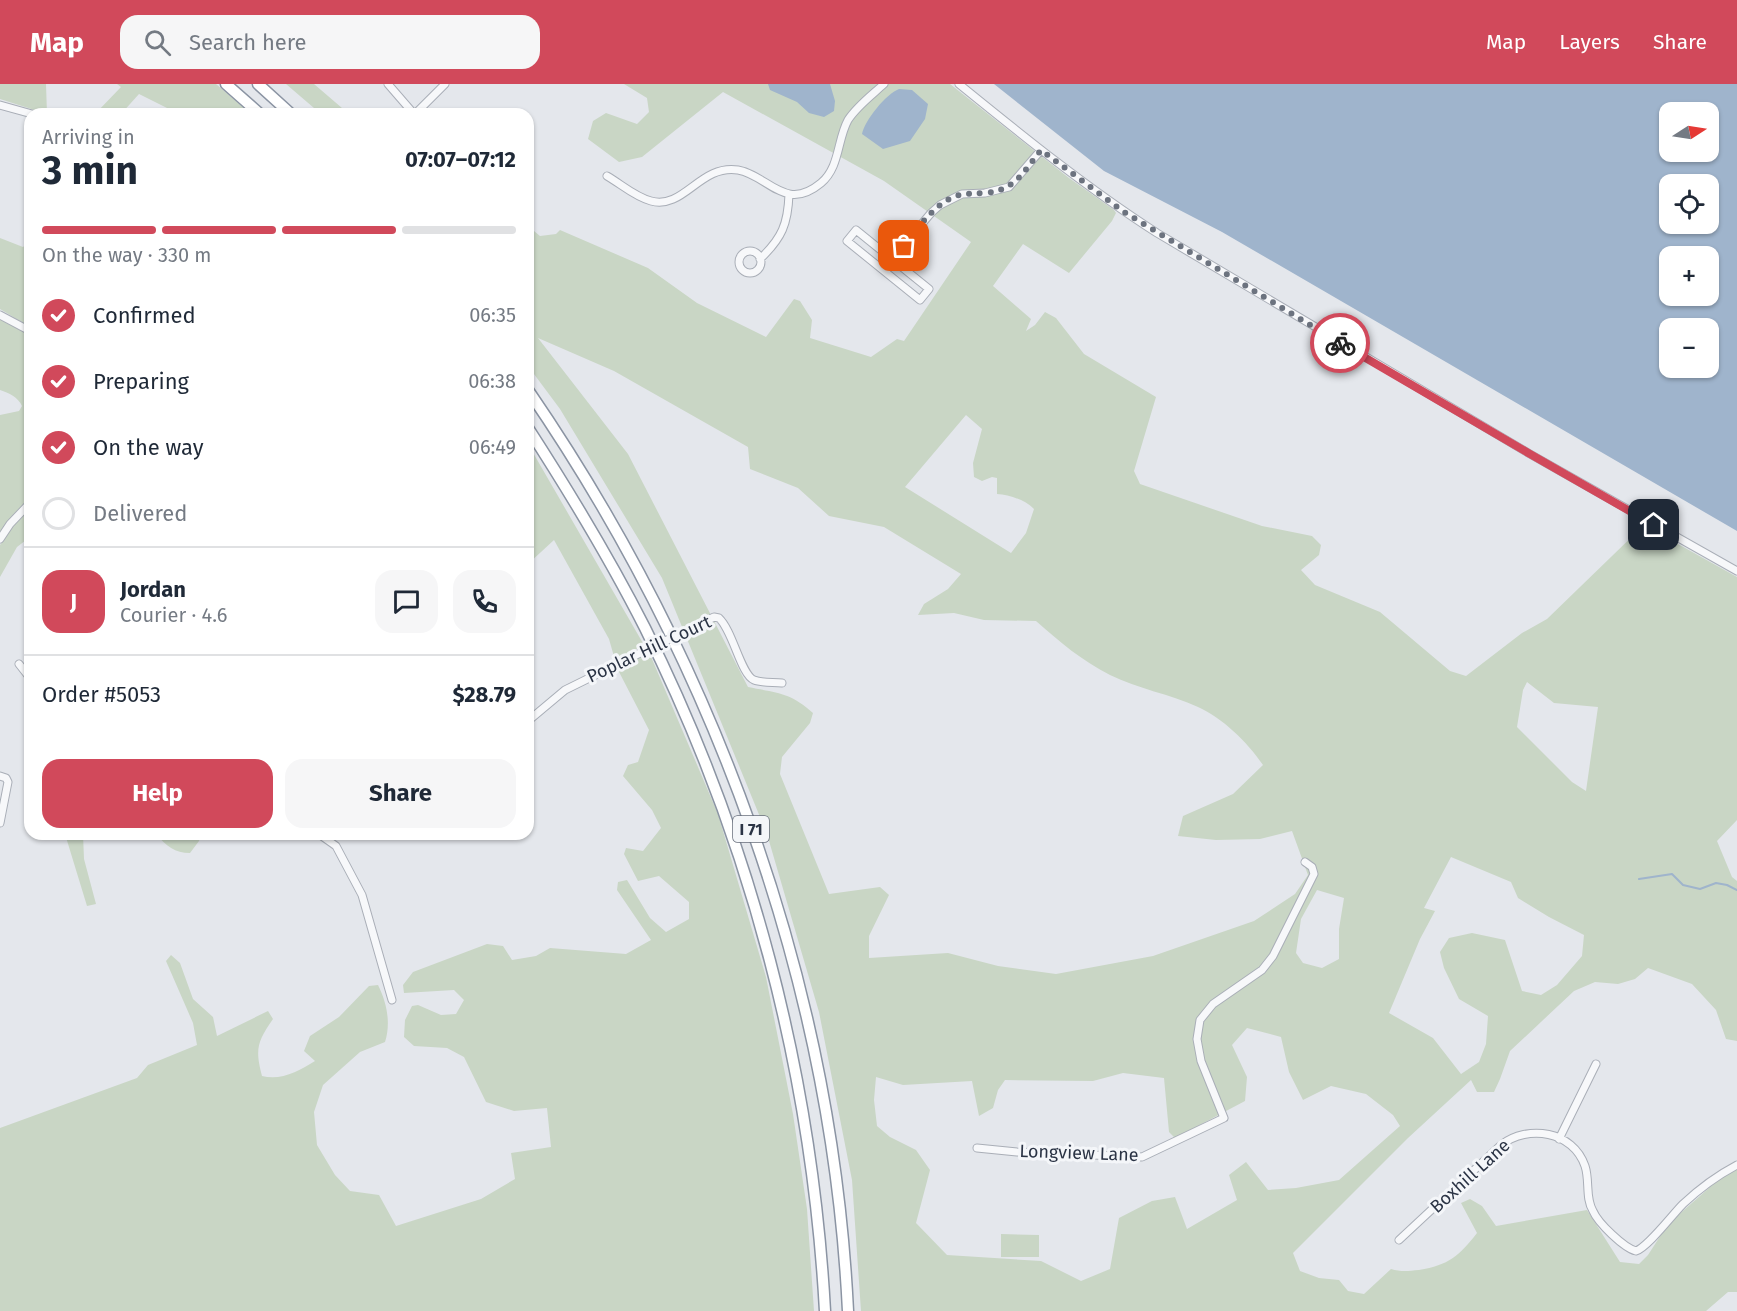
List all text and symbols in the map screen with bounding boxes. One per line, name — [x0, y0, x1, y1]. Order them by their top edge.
search box — [120, 15, 540, 69]
text: Map — [30, 26, 84, 59]
icon: search — [141, 26, 174, 59]
text: Search here — [189, 29, 307, 56]
text: Map — [1486, 29, 1526, 55]
text: Layers — [1559, 29, 1620, 55]
text: Share — [1653, 29, 1707, 55]
north arrow — [1659, 102, 1719, 162]
map controls — [1659, 102, 1719, 378]
text: Arriving in — [42, 125, 135, 149]
text: 07:07–07:12 — [405, 146, 516, 173]
text: 3 min — [42, 148, 138, 194]
button: locate — [1659, 174, 1719, 234]
pin — [878, 220, 929, 271]
icon: bag — [887, 229, 920, 262]
text: On the way · 330 m — [42, 243, 211, 267]
button: + — [1659, 246, 1719, 306]
icon: check — [42, 299, 75, 332]
text: Confirmed — [93, 302, 196, 329]
text: 06:35 — [469, 303, 516, 327]
courier — [1310, 313, 1370, 373]
button: − — [1659, 318, 1719, 378]
icon: bike — [1324, 327, 1357, 360]
icon: check — [42, 365, 75, 398]
text: Preparing — [93, 368, 189, 395]
text: 06:38 — [468, 369, 516, 393]
icon: check — [42, 431, 75, 464]
text: On the way — [93, 434, 204, 461]
text: 06:49 — [469, 435, 516, 459]
pin — [1628, 499, 1679, 550]
text: Delivered — [93, 500, 188, 527]
icon: home — [1637, 508, 1670, 541]
button: chat — [375, 570, 438, 633]
button: phone — [453, 570, 516, 633]
text: Jordan — [120, 576, 186, 603]
text: J — [70, 588, 77, 615]
text: Courier · 4.6 — [120, 603, 227, 627]
street label: Poplar Hill Court — [583, 610, 715, 687]
text: Order #5053 — [42, 681, 161, 708]
text: $28.79 — [452, 681, 516, 708]
button: Help — [42, 759, 273, 828]
button: Share — [285, 759, 516, 828]
road number: I 71 — [733, 816, 769, 842]
street label: Boxhill Lane — [1426, 1134, 1514, 1218]
street label: Longview Lane — [1019, 1140, 1139, 1166]

